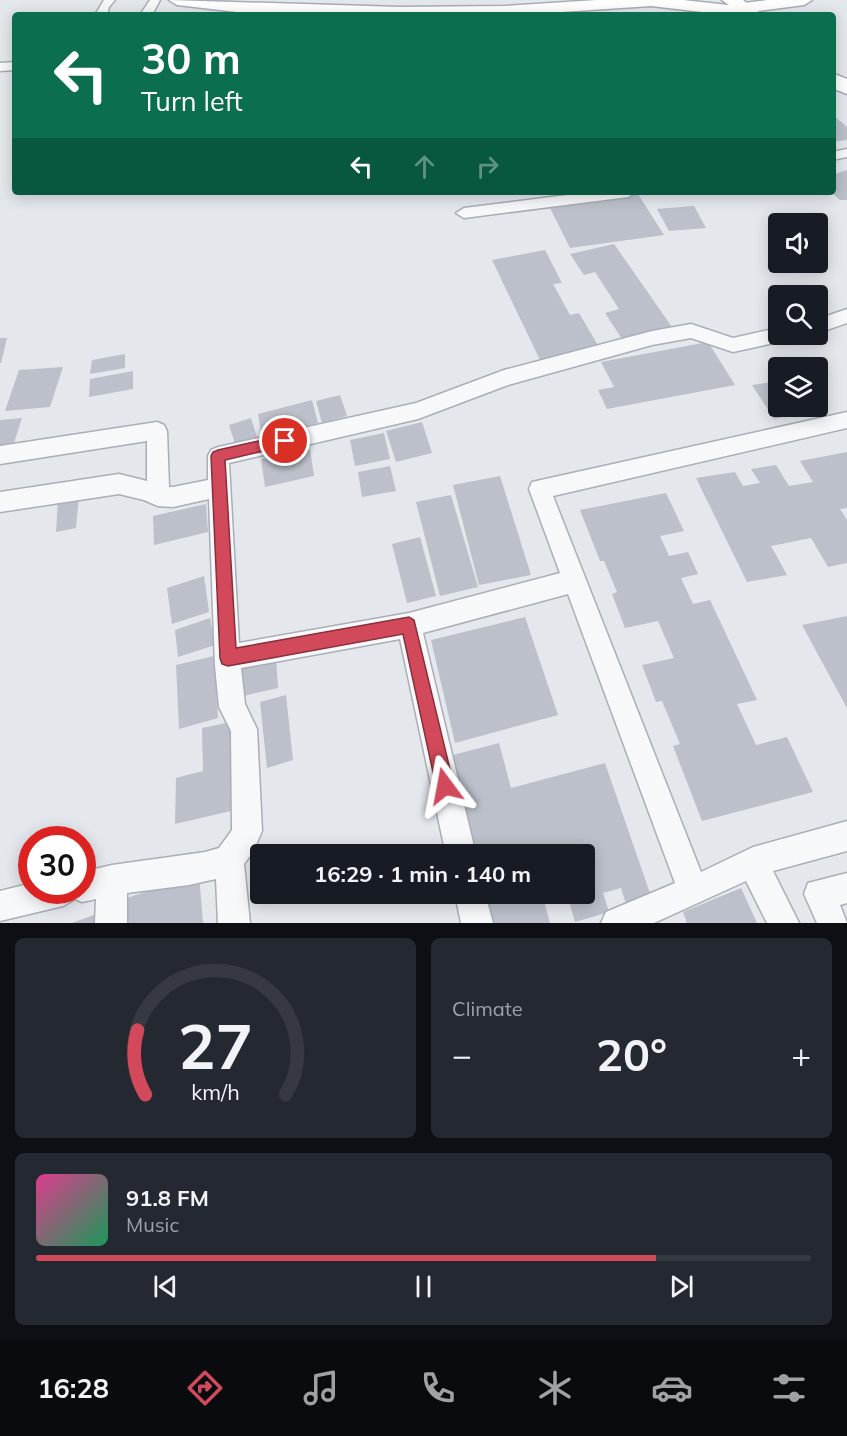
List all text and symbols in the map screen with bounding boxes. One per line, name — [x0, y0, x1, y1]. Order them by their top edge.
text: 30 m — [141, 32, 241, 85]
icon: left — [42, 36, 120, 114]
text: Turn left — [141, 84, 243, 118]
icon: left — [345, 150, 378, 183]
icon: ahead — [408, 150, 441, 183]
icon: right — [471, 150, 504, 183]
map controls — [768, 213, 828, 417]
button: sound — [768, 213, 828, 273]
button: search — [768, 285, 828, 345]
button: layers — [768, 357, 828, 417]
pin — [259, 415, 310, 466]
icon: arrive — [268, 424, 301, 457]
position arrow — [413, 754, 477, 818]
speed limit sign: 30 — [18, 826, 96, 904]
text: 16:29 · 1 min · 140 m — [314, 860, 531, 888]
text: Climate — [452, 996, 523, 1021]
text: 27 — [178, 1006, 253, 1085]
text: 20° — [596, 1026, 667, 1082]
text: − — [452, 1034, 472, 1075]
text: + — [791, 1034, 811, 1075]
text: km/h — [191, 1078, 240, 1105]
text: 91.8 FM — [126, 1184, 209, 1212]
text: Music — [126, 1212, 179, 1237]
icon: previous — [149, 1270, 182, 1303]
icon: pause — [407, 1270, 440, 1303]
icon: next — [665, 1270, 698, 1303]
icon: directions — [184, 1367, 226, 1409]
icon: music — [300, 1367, 342, 1409]
icon: phone — [417, 1367, 459, 1409]
icon: climate — [534, 1367, 576, 1409]
icon: car — [651, 1367, 693, 1409]
icon: filters — [768, 1367, 810, 1409]
text: 16:28 — [37, 1371, 109, 1405]

